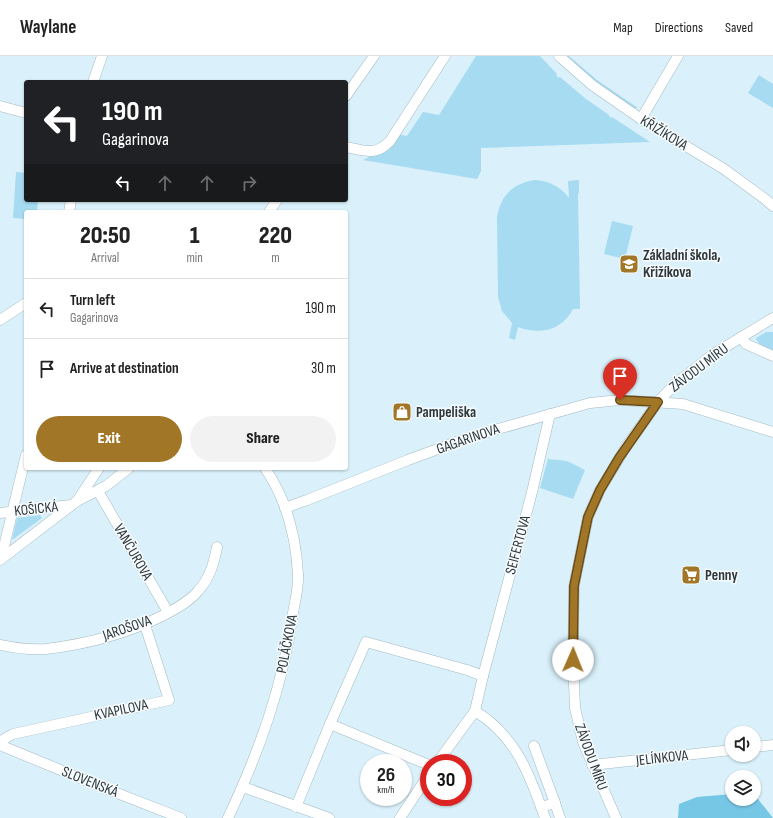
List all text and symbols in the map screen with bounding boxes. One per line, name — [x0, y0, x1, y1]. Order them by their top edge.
text: Waylane — [20, 16, 76, 39]
text: Map — [613, 19, 633, 36]
text: Directions — [655, 19, 703, 36]
text: Saved — [725, 19, 753, 36]
text: 190 m — [102, 95, 163, 128]
icon: left — [36, 96, 88, 148]
street label: KŘIŽÍKOVA — [637, 111, 692, 155]
text: Gagarinova — [102, 129, 169, 150]
icon: left — [112, 172, 134, 194]
icon: ahead — [154, 172, 176, 194]
icon: ahead — [196, 172, 218, 194]
icon: right — [238, 172, 260, 194]
text: 20:50 — [80, 221, 131, 250]
text: 1 — [190, 221, 200, 250]
text: 220 — [259, 221, 292, 250]
place label: Základní škola, Křižíkova — [643, 246, 721, 282]
text: Arrival — [91, 250, 119, 266]
text: min — [187, 250, 203, 266]
text: m — [271, 250, 280, 266]
school or university icon: Základní škola, Křižíkova — [618, 253, 640, 275]
text: Turn left — [70, 291, 115, 310]
icon: left — [36, 298, 58, 320]
text: 190 m — [305, 299, 336, 318]
text: Gagarinova — [70, 310, 118, 326]
street label: ZÁVODU MÍRU — [665, 339, 733, 397]
icon: arrive — [36, 358, 58, 380]
text: Arrive at destination — [70, 359, 179, 378]
text: 30 m — [311, 359, 336, 378]
pin — [603, 359, 637, 400]
icon: arrive — [609, 365, 631, 387]
shop icon: Pampeliška — [391, 401, 413, 423]
place label: Pampeliška — [416, 403, 476, 422]
button: Exit — [36, 416, 182, 462]
button: Share — [190, 416, 336, 462]
street label: GAGARINOVA — [434, 419, 503, 459]
street label: KOŠICKÁ — [13, 497, 59, 521]
street label: SEIFERTOVA — [501, 513, 535, 577]
street label: VANČUROVA — [109, 520, 157, 584]
supermarket icon: Penny — [680, 564, 702, 586]
place label: Penny — [705, 566, 738, 585]
street label: JAROŠOVA — [99, 611, 154, 645]
street label: POLÁČKOVA — [272, 612, 302, 675]
position arrow — [552, 639, 594, 681]
street label: KVAPILOVA — [92, 695, 150, 725]
street label: ZÁVODU MÍRU — [570, 721, 612, 793]
map controls — [725, 726, 761, 806]
button: sound — [725, 726, 761, 762]
street label: JELÍNKOVA — [634, 746, 689, 770]
speed limit sign: 30 — [420, 754, 472, 806]
street label: SLOVENSKÁ — [59, 762, 122, 802]
text: 26 — [377, 763, 395, 787]
button: layers — [725, 770, 761, 806]
text: km/h — [377, 784, 395, 796]

